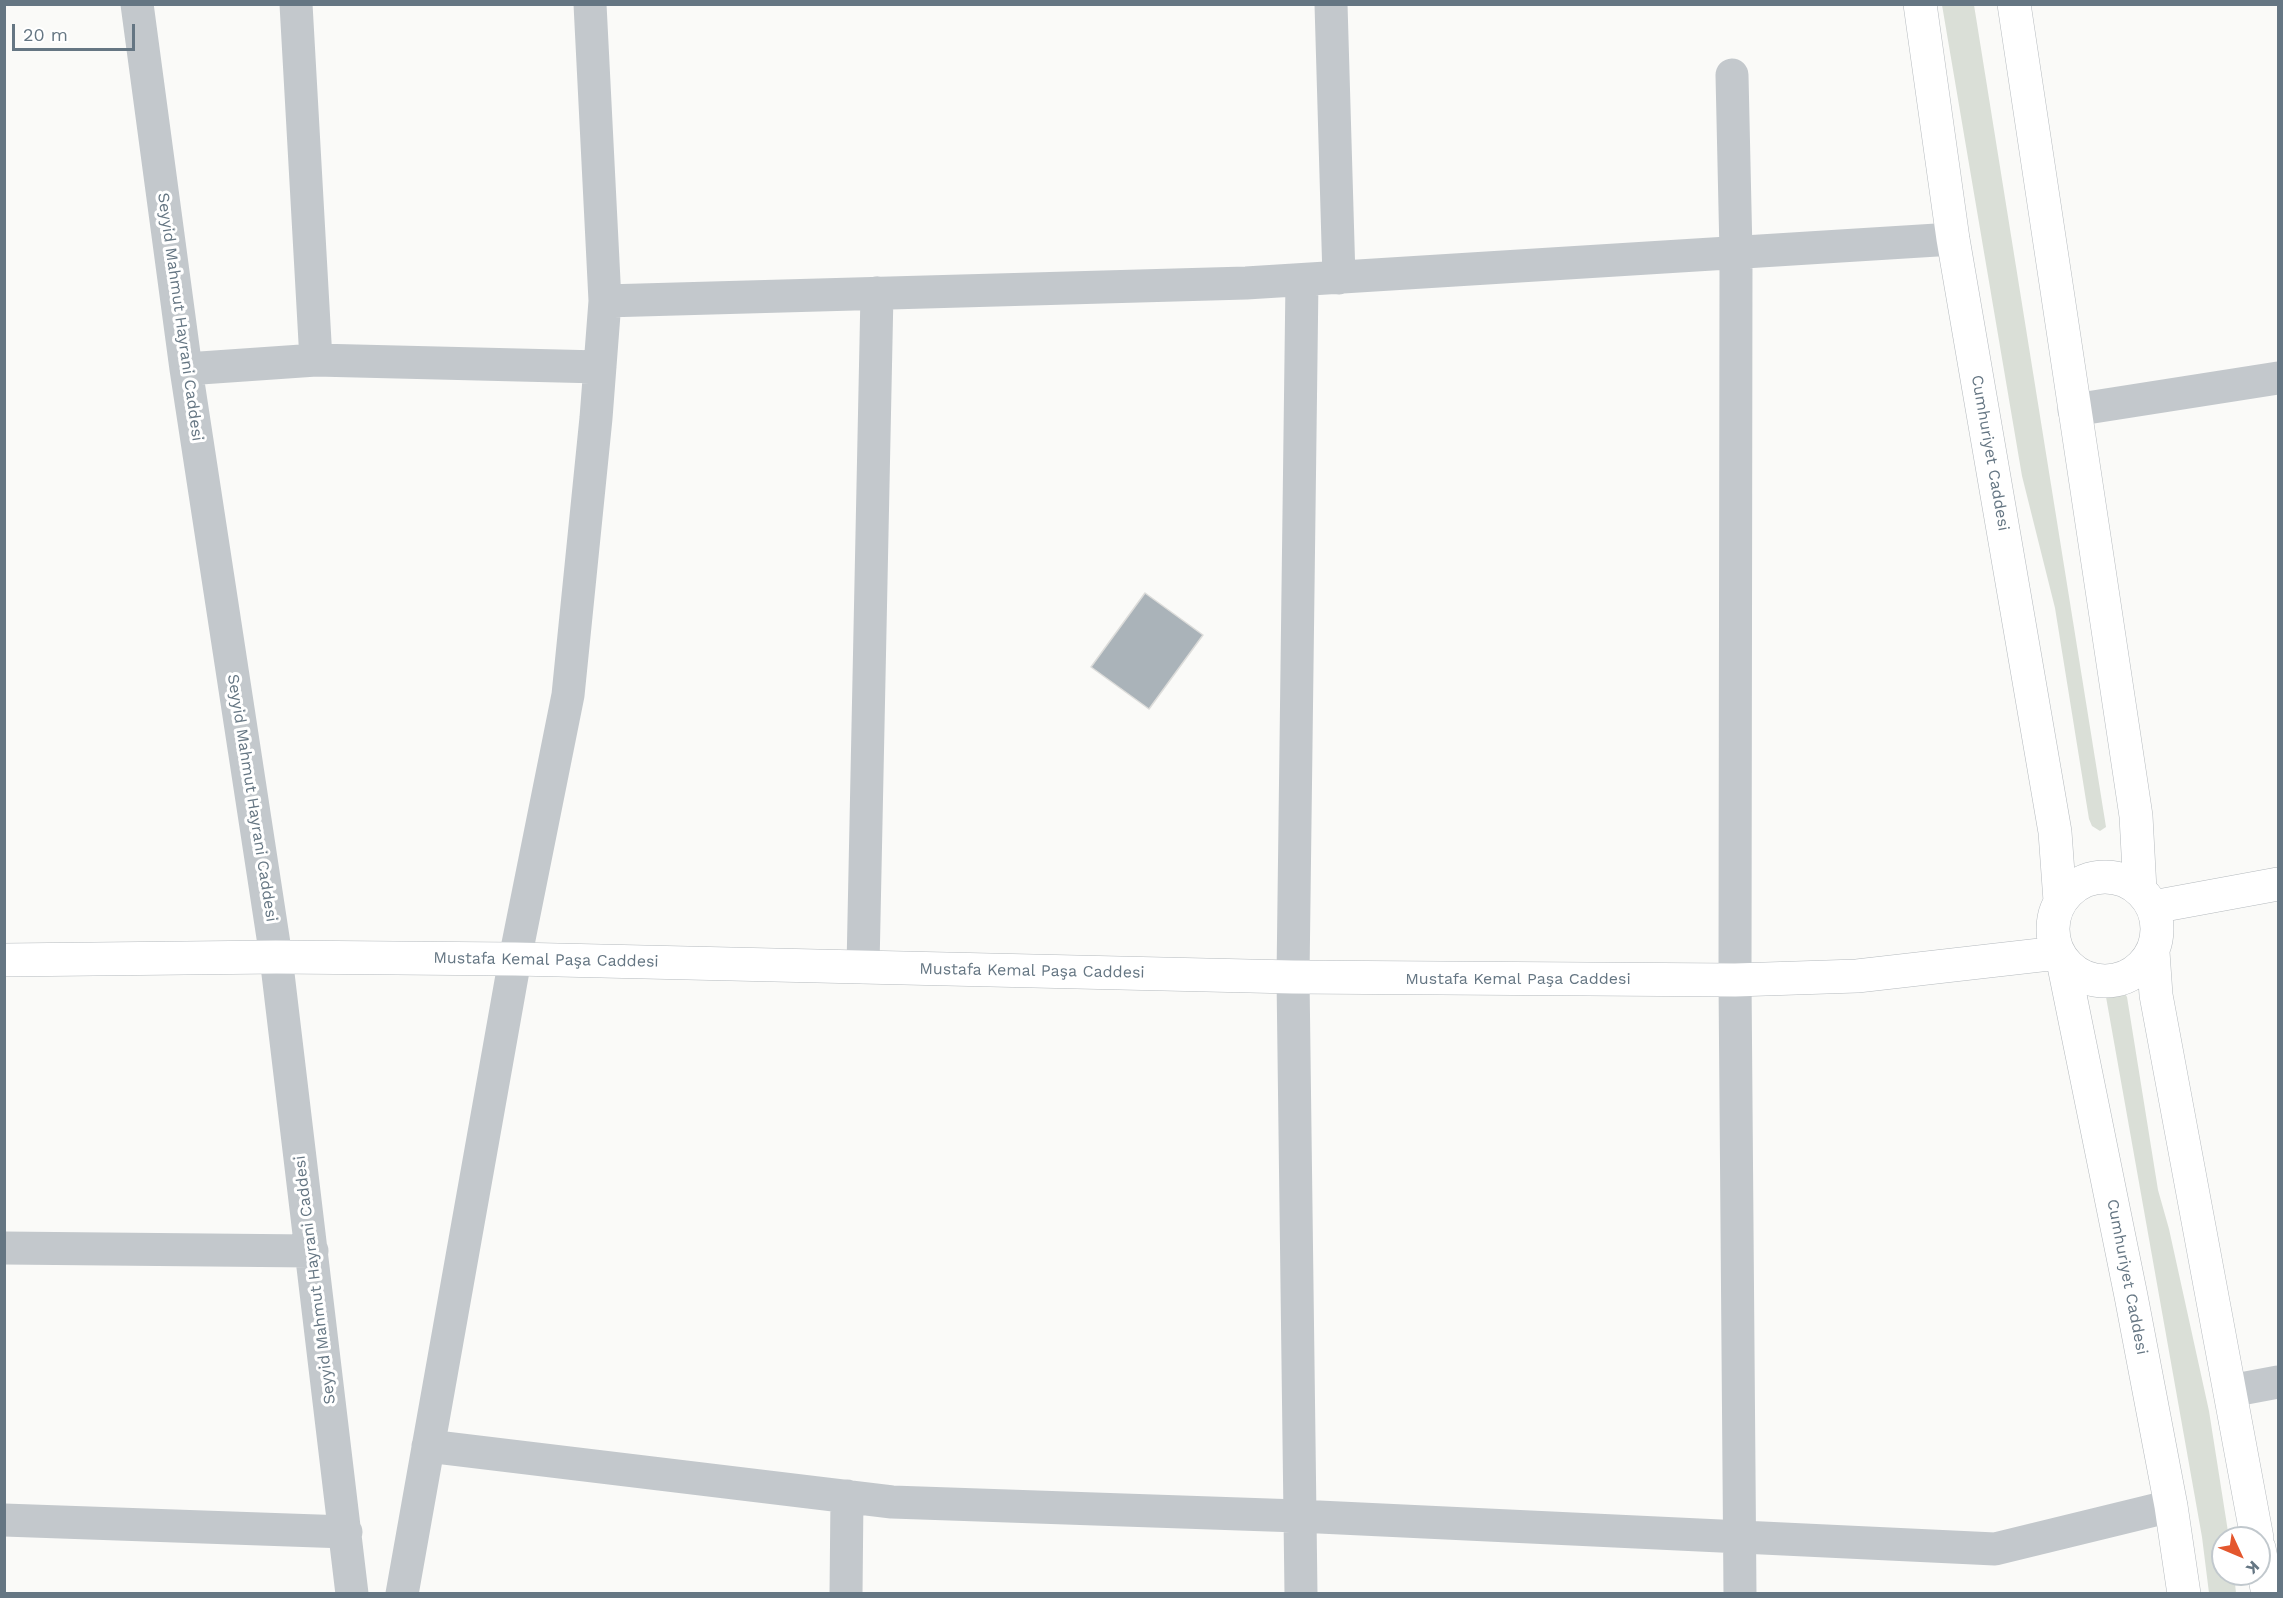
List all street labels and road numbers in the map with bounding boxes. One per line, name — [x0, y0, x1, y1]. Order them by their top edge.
street label: Seyyid Mahmut Hayrani Caddesi — [153, 192, 207, 442]
street label: Cumhuriyet Caddesi — [1967, 373, 2013, 533]
street label: Seyyid Mahmut Hayrani Caddesi — [223, 673, 281, 923]
street label: Mustafa Kemal Paşa Caddesi — [433, 948, 659, 972]
street label: Mustafa Kemal Paşa Caddesi — [919, 959, 1145, 983]
street label: Mustafa Kemal Paşa Caddesi — [1405, 969, 1631, 989]
street label: Seyyid Mahmut Hayrani Caddesi — [290, 1154, 340, 1406]
street label: Cumhuriyet Caddesi — [2102, 1198, 2152, 1356]

